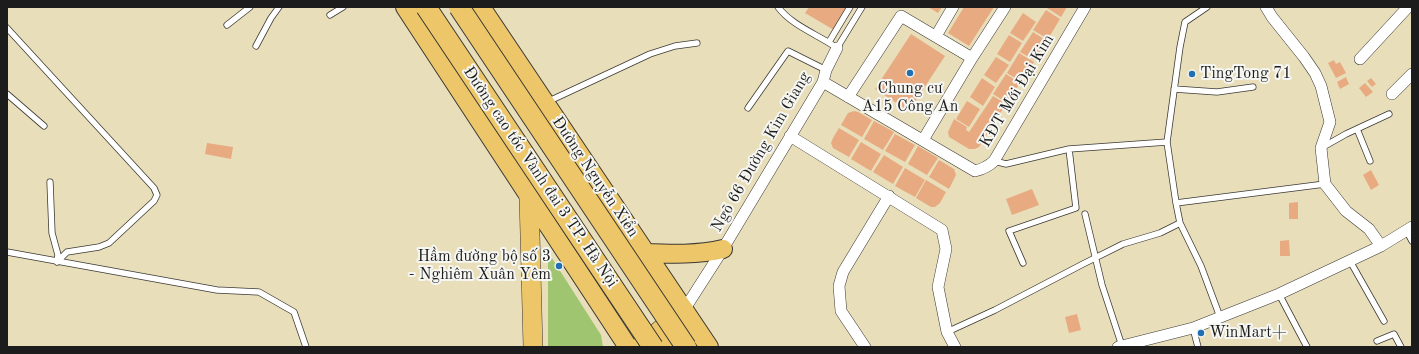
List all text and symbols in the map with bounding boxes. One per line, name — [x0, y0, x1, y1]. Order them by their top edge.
street label: KĐT Mới Đại Kim — [976, 31, 1058, 151]
street label: Đường cao tốc Vành đai 3 TP. Hà Nội — [459, 63, 621, 291]
place label: TingTong 71 — [1200, 64, 1292, 84]
marker: Chung cư A15 Công An — [905, 68, 915, 78]
street label: Ngõ 66 Đường Kim Giang — [707, 69, 815, 235]
marker: TingTong 71 — [1187, 69, 1197, 79]
place label: Chung cư A15 Công An — [862, 79, 958, 117]
street label: Đường Nguyễn Xiển — [548, 113, 642, 241]
place label: Hầm đường bộ số 3 - Nghiêm Xuân Yêm — [409, 247, 551, 285]
marker: Hầm đường bộ số 3 - Nghiêm Xuân Yêm — [554, 261, 564, 271]
place label: WinMart+ — [1209, 323, 1287, 343]
marker: WinMart+ — [1196, 328, 1206, 338]

